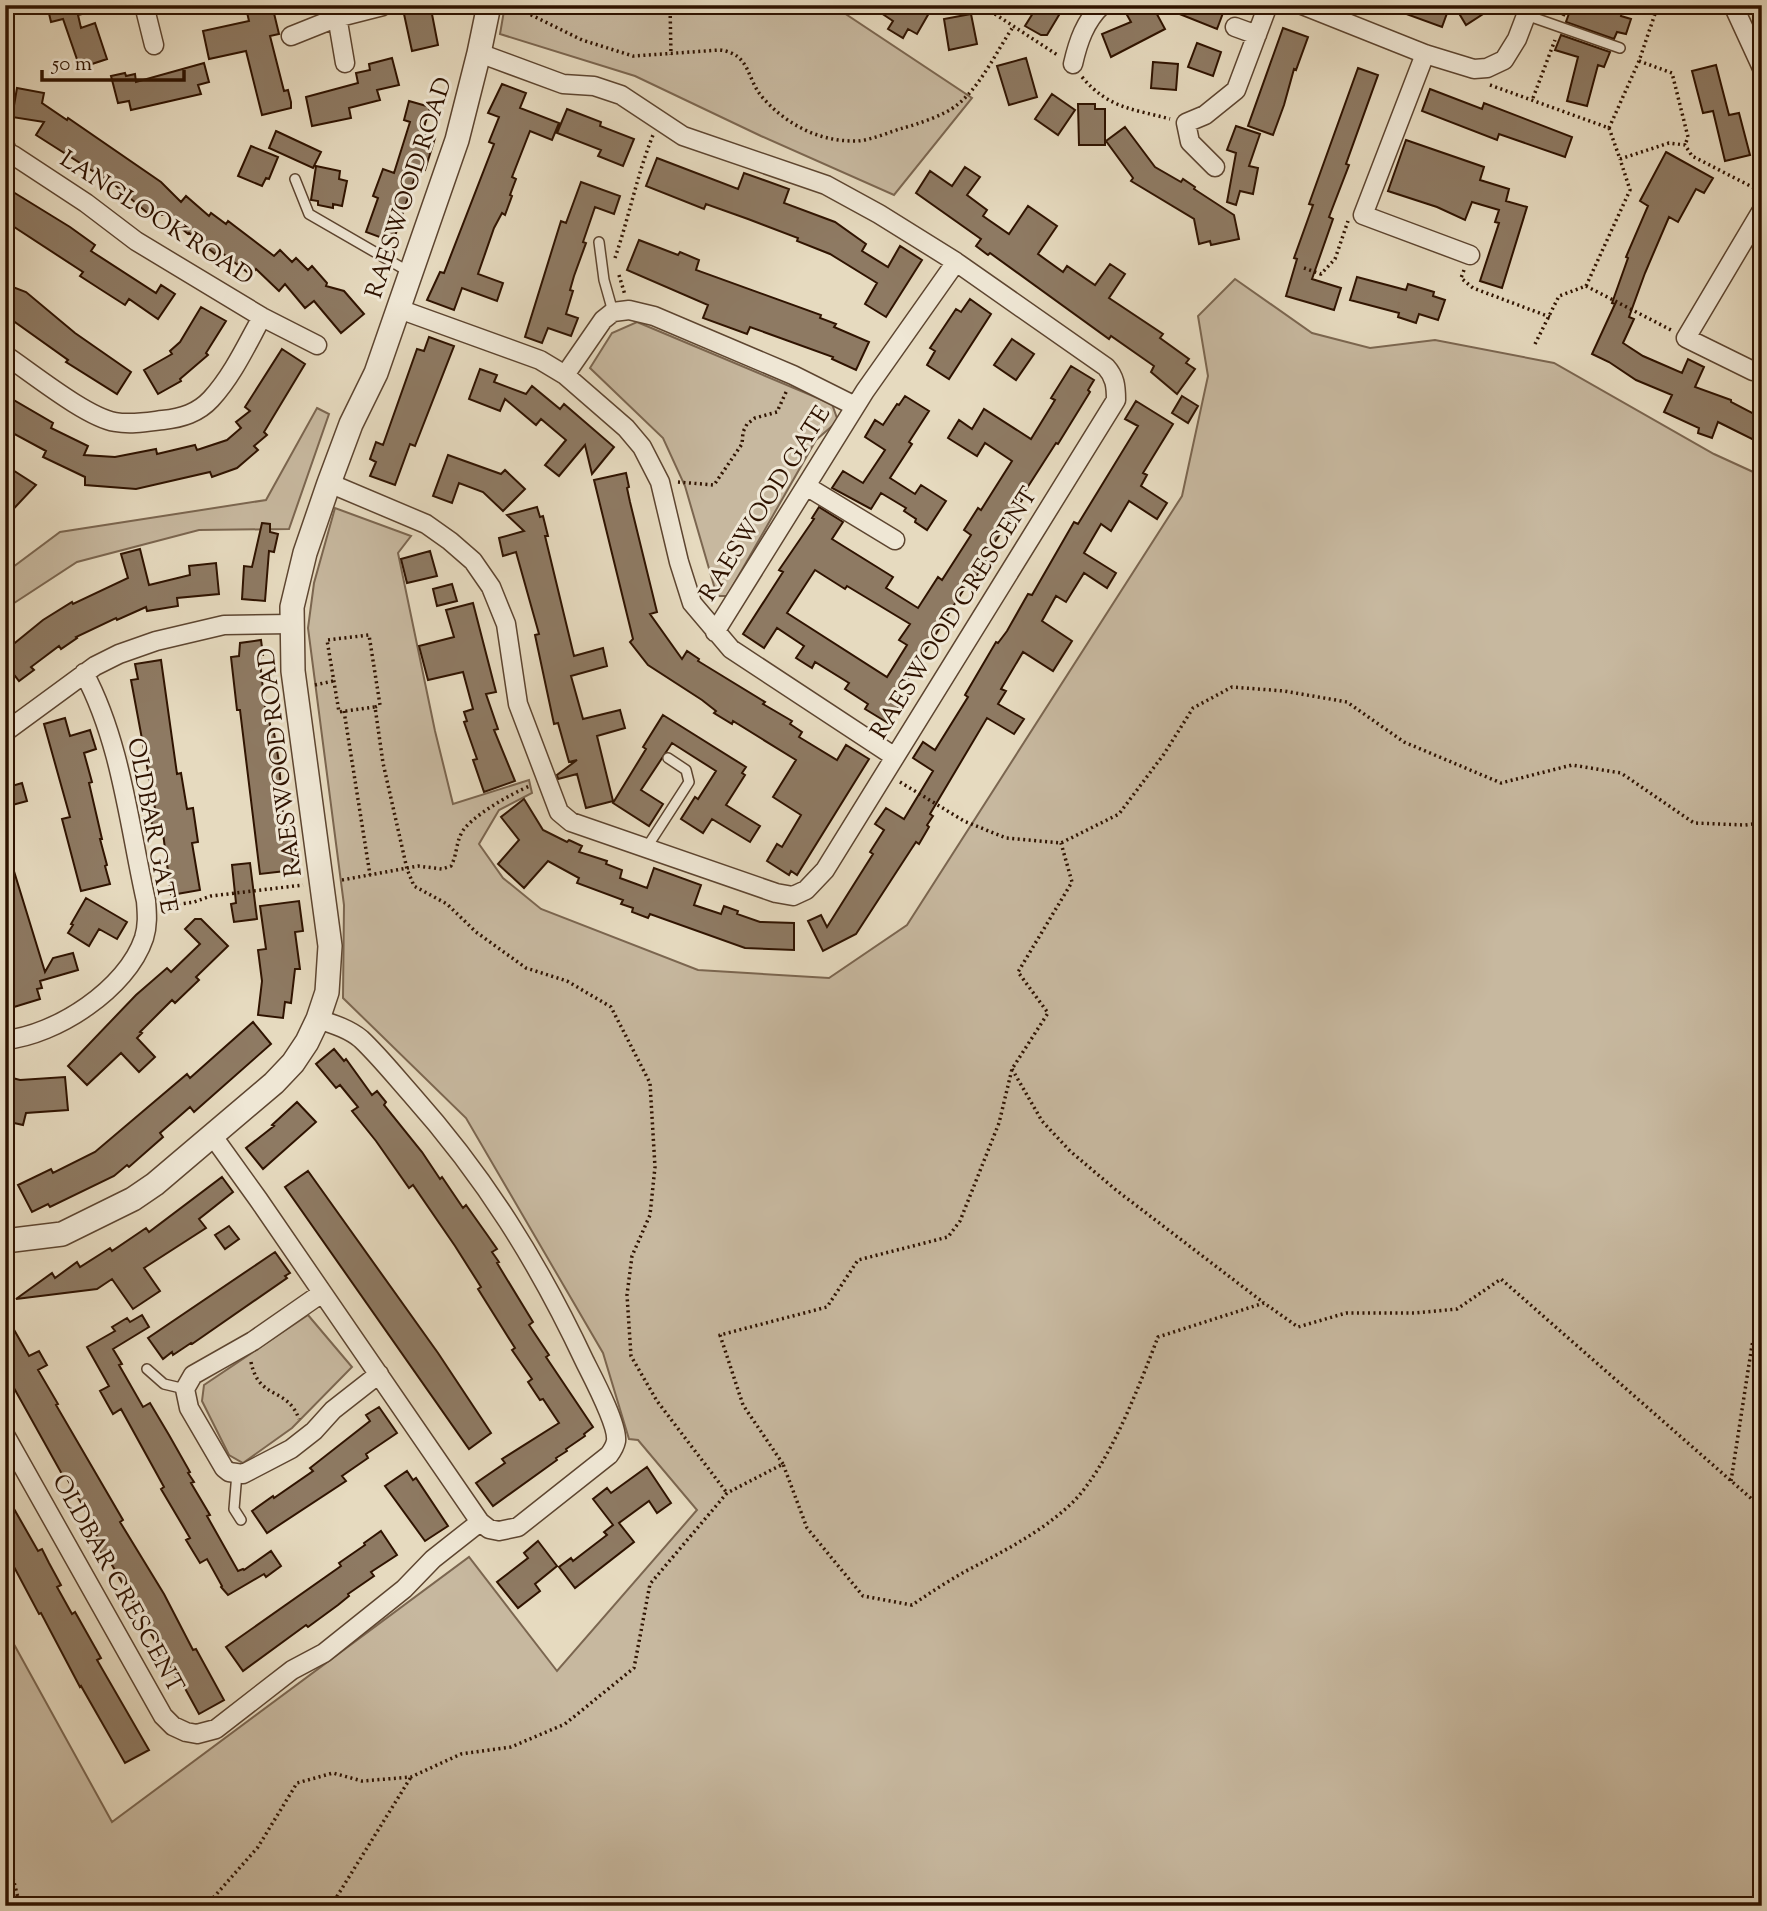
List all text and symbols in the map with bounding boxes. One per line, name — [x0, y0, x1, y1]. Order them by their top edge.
scale bar — [42, 38, 184, 82]
text: 50 m — [51, 50, 92, 80]
street label: RAESWOOD ROAD — [358, 73, 462, 303]
street label: LANGLOOK ROAD — [52, 143, 260, 295]
street label: RAESWOOD GATE — [692, 399, 840, 608]
street label: RAESWOOD CRESCENT — [863, 481, 1047, 747]
street label: RAESWOOD ROAD — [250, 645, 312, 879]
street label: OLDBAR GATE — [117, 735, 185, 917]
street label: OLDBAR CRESCENT — [43, 1468, 191, 1700]

